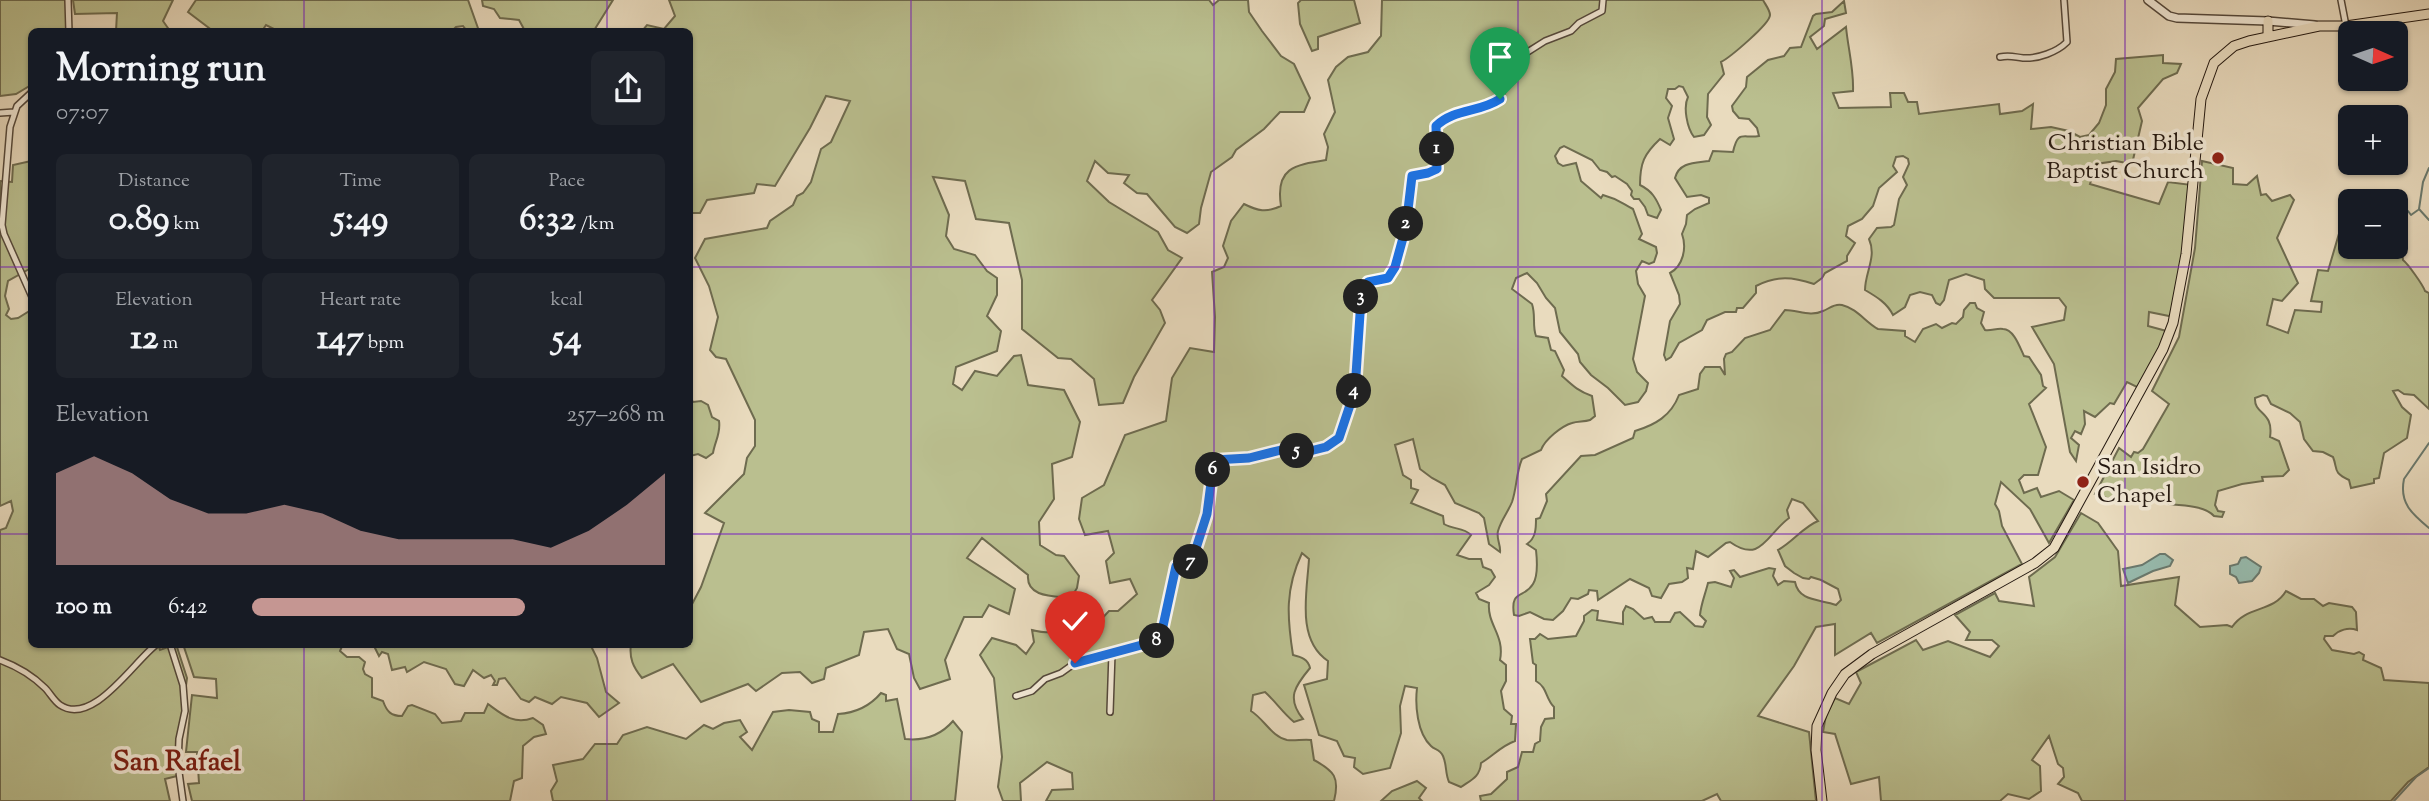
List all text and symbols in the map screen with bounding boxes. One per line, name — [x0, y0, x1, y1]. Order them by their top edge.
north arrow — [2338, 21, 2408, 91]
map controls — [2338, 21, 2408, 259]
pin — [1470, 27, 1530, 99]
icon: arrive — [1481, 38, 1519, 76]
text: Morning run — [56, 44, 266, 98]
button: share — [591, 51, 665, 125]
text: 07:07 — [56, 97, 109, 130]
button: + — [2338, 105, 2408, 175]
place label: Christian Bible Baptist Church — [2046, 127, 2204, 189]
pin: 1 — [1420, 132, 1454, 166]
text: 1 — [1433, 135, 1440, 162]
marker: Christian Bible Baptist Church — [2210, 150, 2226, 166]
text: Distance — [118, 168, 190, 195]
text: Time — [339, 168, 382, 195]
text: Pace — [549, 168, 585, 195]
button: − — [2338, 189, 2408, 259]
text: 0.89 — [109, 195, 170, 246]
text: 5:49 — [333, 195, 388, 246]
text: 6:32 — [519, 195, 576, 246]
pin: 2 — [1388, 206, 1424, 242]
text: 2 — [1401, 210, 1410, 237]
text: km — [170, 211, 200, 238]
text: /km — [576, 211, 614, 238]
pin: 3 — [1344, 280, 1378, 314]
text: 3 — [1357, 283, 1364, 310]
text: Elevation — [116, 287, 193, 314]
text: Heart rate — [320, 287, 401, 314]
text: kcal — [550, 287, 583, 314]
text: 12 — [130, 314, 158, 365]
text: 147 — [317, 314, 364, 365]
text: 54 — [552, 314, 582, 365]
text: m — [158, 330, 178, 357]
text: bpm — [364, 330, 404, 357]
pin: 4 — [1336, 374, 1372, 408]
text: 4 — [1349, 377, 1358, 404]
text: Elevation — [56, 399, 149, 432]
text: 257–268 m — [566, 399, 665, 432]
pin: 5 — [1280, 434, 1314, 468]
text: 5 — [1293, 437, 1300, 464]
place label: San Isidro Chapel — [2097, 451, 2201, 513]
pin: 6 — [1196, 452, 1230, 488]
text: 6 — [1208, 456, 1217, 483]
marker: San Isidro Chapel — [2075, 474, 2091, 490]
pin: 7 — [1174, 544, 1208, 580]
text: 7 — [1186, 548, 1195, 575]
text: 100 m — [56, 591, 112, 624]
text: 6:42 — [168, 591, 208, 624]
pin — [1045, 591, 1105, 663]
icon: check — [1056, 602, 1094, 640]
pin: 8 — [1140, 624, 1174, 658]
text: 8 — [1152, 627, 1161, 654]
district label: San Rafael — [113, 743, 241, 783]

